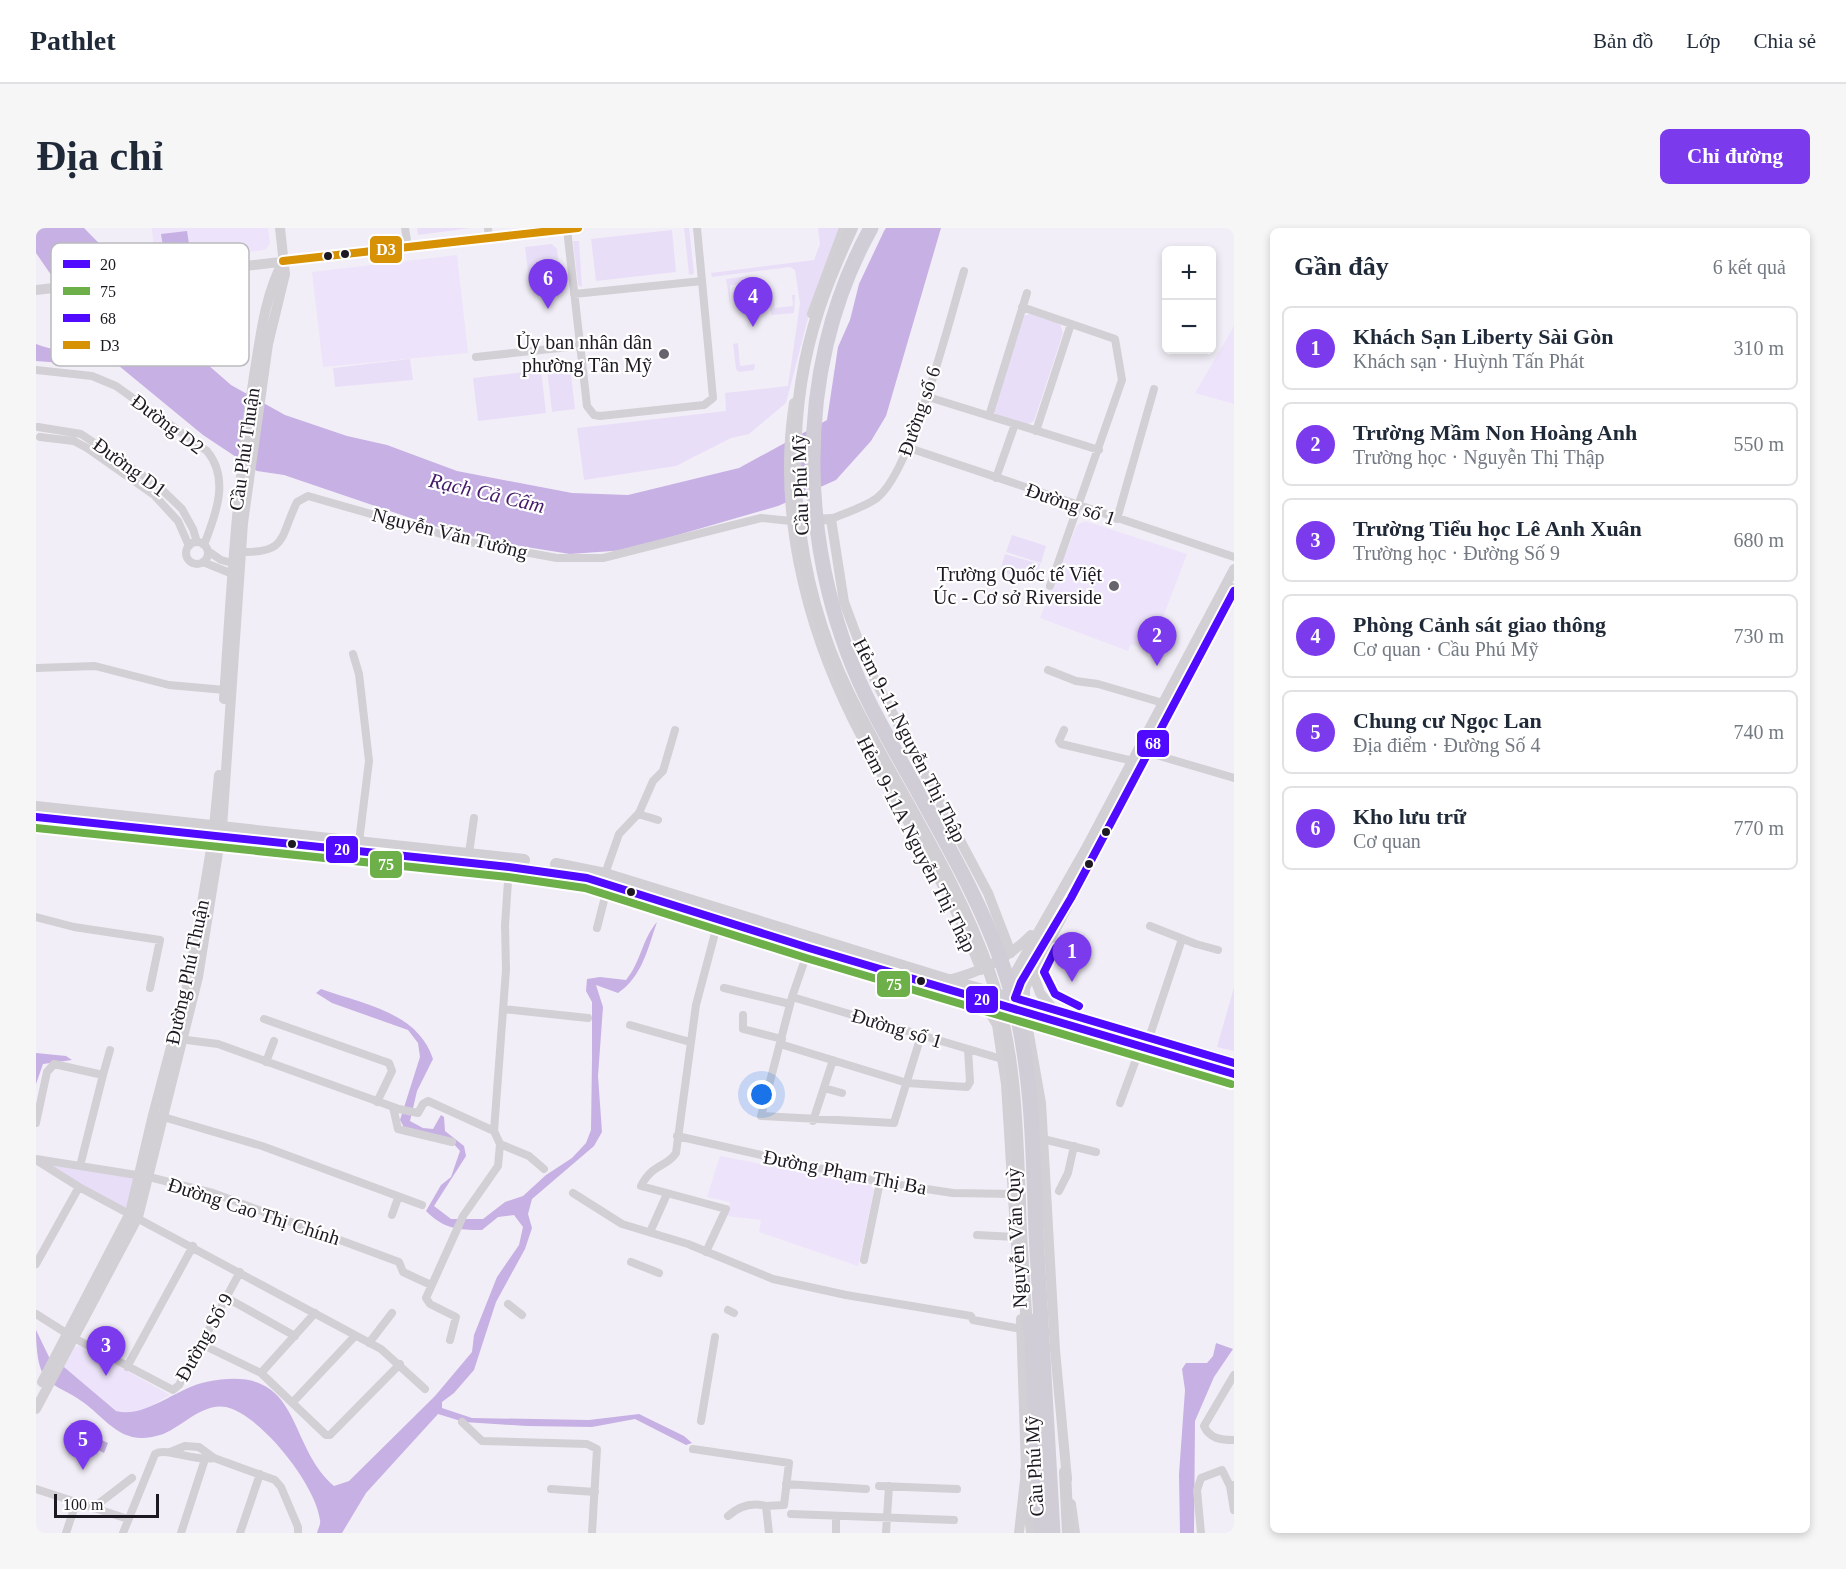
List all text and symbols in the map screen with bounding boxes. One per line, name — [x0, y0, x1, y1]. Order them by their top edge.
text: Pathlet — [30, 25, 116, 56]
text: Bản đồ — [1593, 29, 1653, 53]
text: Lớp — [1686, 29, 1721, 53]
text: Chia sẻ — [1754, 29, 1816, 53]
button: Chỉ đường — [1660, 129, 1810, 184]
text: Địa chỉ — [36, 133, 163, 179]
line badge: D3 — [369, 235, 403, 264]
text: D3 — [376, 241, 396, 258]
legend — [51, 243, 249, 366]
map controls — [1162, 246, 1216, 354]
button: + — [1162, 246, 1216, 300]
unlabelled marker — [339, 248, 351, 260]
unlabelled marker — [322, 250, 334, 262]
text: Gần đây — [1294, 252, 1389, 281]
text: 20 — [100, 256, 116, 273]
text: 6 kết quả — [1713, 256, 1786, 278]
pin: 6 — [528, 260, 568, 309]
pin: 4 — [734, 278, 772, 327]
text: 75 — [100, 283, 116, 300]
button: − — [1162, 300, 1216, 354]
text: 68 — [100, 310, 116, 327]
text: Khách Sạn Liberty Sài Gòn — [1353, 324, 1613, 349]
place label: Ủy ban nhân dân phường Tân Mỹ — [516, 331, 652, 377]
text: D3 — [100, 337, 120, 354]
text: 1 — [1311, 337, 1321, 359]
text: 310 m — [1733, 337, 1784, 359]
marker: Ủy ban nhân dân phường Tân Mỹ — [657, 347, 671, 361]
text: Khách sạn · Huỳnh Tấn Phát — [1353, 350, 1584, 372]
street label: Đường số 6 — [893, 363, 946, 459]
street label: Cầu Phú Thuận — [224, 386, 264, 512]
street label: Đường D2 — [127, 390, 209, 459]
text: Trường Mầm Non Hoàng Anh — [1353, 420, 1637, 445]
street label: Đường D1 — [88, 433, 171, 502]
text: 2 — [1311, 433, 1321, 455]
text: 550 m — [1733, 433, 1784, 455]
street label: Cầu Phú Mỹ — [787, 434, 814, 536]
text: Trường học · Nguyễn Thị Thập — [1353, 446, 1605, 468]
water label: Rạch Cả Cấm — [426, 468, 547, 518]
street label: Đường số 1 — [1023, 478, 1119, 531]
street label: Nguyễn Văn Tưởng — [370, 503, 530, 564]
text: Trường Tiểu học Lê Anh Xuân — [1353, 516, 1642, 541]
text: 3 — [1311, 529, 1321, 551]
text: 680 m — [1733, 529, 1784, 551]
text: Trường học · Đường Số 9 — [1353, 542, 1560, 564]
place label: Trường Quốc tế Việt Úc - Cơ sở Riverside — [933, 563, 1102, 608]
marker: Trường Quốc tế Việt Úc - Cơ sở Riverside — [1107, 579, 1121, 593]
text: Phòng Cảnh sát giao thông — [1353, 612, 1606, 637]
pin: 2 — [1138, 616, 1176, 666]
text: 4 — [1311, 625, 1321, 647]
text: 730 m — [1733, 625, 1784, 647]
street label: Hẻm 9-11 Nguyễn Thị Thập — [848, 634, 971, 846]
text: Cơ quan · Cầu Phú Mỹ — [1353, 638, 1539, 660]
text: Chung cư Ngọc Lan — [1353, 708, 1542, 733]
text: 5 — [1311, 721, 1321, 743]
text: 740 m — [1733, 721, 1784, 743]
line badge: 68 — [1136, 729, 1170, 758]
street label: Hẻm 9-11A Nguyễn Thị Thập — [852, 732, 981, 956]
text: Địa điểm · Đường Số 4 — [1353, 734, 1541, 756]
text: 68 — [1145, 735, 1161, 752]
text: Kho lưu trữ — [1353, 804, 1466, 829]
text: 6 — [1311, 817, 1321, 839]
text: 770 m — [1733, 817, 1784, 839]
unlabelled marker — [1100, 826, 1112, 838]
text: Cơ quan — [1353, 830, 1421, 852]
line badge: 20 — [325, 835, 359, 864]
unlabelled marker — [286, 838, 298, 850]
text: 20 — [334, 841, 350, 858]
line badge: 75 — [369, 850, 403, 879]
text: 75 — [378, 856, 394, 873]
unlabelled marker — [1083, 858, 1095, 870]
unlabelled marker — [625, 886, 637, 898]
street label: Đường Phú Thuận — [161, 897, 214, 1047]
pin: 1 — [1052, 932, 1092, 982]
line badge: 75 — [876, 970, 911, 998]
unlabelled marker — [915, 975, 927, 987]
text: 75 — [886, 976, 902, 993]
line badge: 20 — [965, 985, 999, 1014]
text: 20 — [974, 991, 990, 1008]
street label: Đường số 1 — [849, 1004, 945, 1053]
your location — [747, 1080, 776, 1109]
street label: Đường Phạm Thị Ba — [761, 1145, 929, 1200]
street label: Nguyễn Văn Quỳ — [1001, 1167, 1032, 1309]
street label: Đường Cao Thị Chính — [165, 1173, 343, 1250]
street label: Đường Số 9 — [171, 1289, 238, 1385]
pin: 3 — [86, 1326, 126, 1376]
street label: Cầu Phú Mỹ — [1020, 1415, 1049, 1517]
pin: 5 — [64, 1420, 102, 1470]
scale bar — [54, 1491, 159, 1518]
text: 100 m — [63, 1496, 103, 1513]

